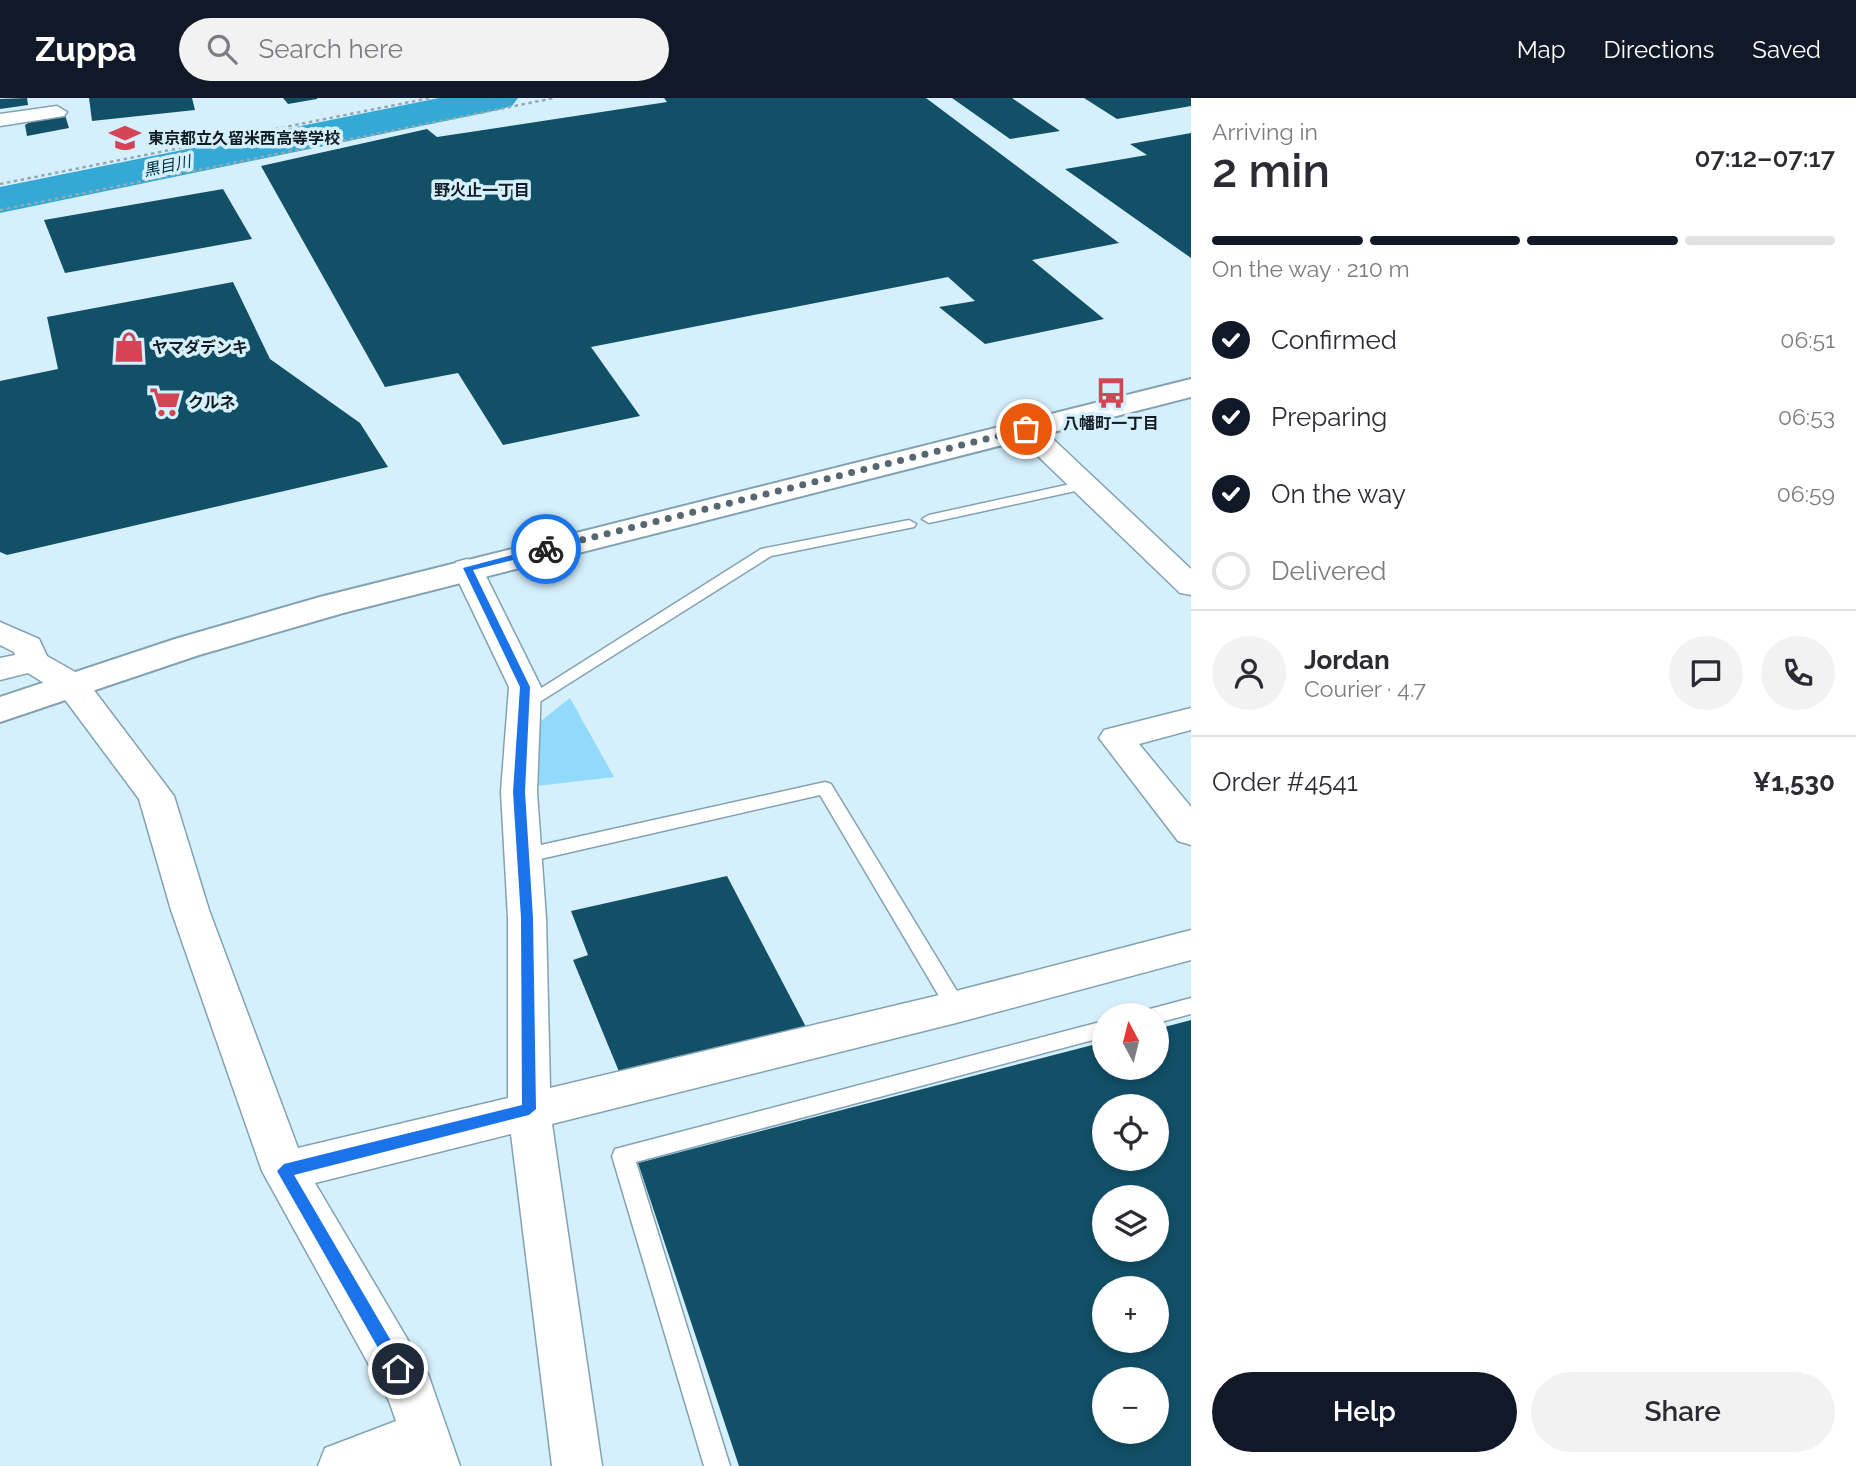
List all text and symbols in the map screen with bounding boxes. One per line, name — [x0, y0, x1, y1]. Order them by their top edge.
search box — [179, 18, 669, 81]
text: Zuppa — [35, 30, 137, 69]
icon: search — [203, 30, 241, 68]
text: Search here — [259, 34, 403, 64]
text: Map — [1517, 35, 1566, 64]
text: Directions — [1604, 35, 1714, 64]
text: Saved — [1752, 35, 1821, 64]
text: Arriving in — [1212, 118, 1318, 145]
school or university icon: 東京都立久留米西高等学校 — [108, 121, 142, 155]
place label: 東京都立久留米西高等学校 — [148, 129, 340, 148]
text: 07:12–07:17 — [1695, 143, 1835, 173]
text: 2 min — [1212, 144, 1330, 198]
water label: 黒目川 — [142, 151, 194, 180]
district label: 野火止一丁目 — [434, 181, 530, 200]
text: On the way · 210 m — [1212, 255, 1410, 282]
icon: check — [1212, 321, 1250, 359]
text: Confirmed — [1271, 325, 1397, 355]
text: 06:51 — [1780, 326, 1835, 353]
shop icon: ヤマダデンキ — [112, 330, 146, 364]
place label: ヤマダデンキ — [152, 338, 248, 357]
bus stop icon: 八幡町一丁目 — [1094, 376, 1128, 410]
supermarket icon: クルネ — [148, 385, 182, 419]
place label: クルネ — [188, 393, 236, 412]
icon: check — [1212, 398, 1250, 436]
pin — [996, 399, 1056, 459]
text: Preparing — [1271, 402, 1387, 432]
text: 06:53 — [1778, 403, 1835, 430]
icon: bag — [1007, 410, 1045, 448]
place label: 八幡町一丁目 — [1063, 414, 1159, 433]
icon: check — [1212, 475, 1250, 513]
text: On the way — [1271, 479, 1406, 509]
text: 06:59 — [1777, 480, 1835, 507]
courier — [511, 514, 581, 584]
icon: bike — [527, 530, 565, 568]
text: Delivered — [1271, 556, 1386, 586]
button: person — [1212, 636, 1286, 710]
button: chat — [1669, 636, 1743, 710]
button: phone — [1761, 636, 1835, 710]
text: Jordan — [1304, 645, 1390, 675]
text: Courier · 4.7 — [1304, 675, 1426, 702]
text: Order #4541 — [1212, 767, 1358, 797]
text: ¥1,530 — [1753, 767, 1835, 797]
north arrow — [1092, 1003, 1169, 1080]
map controls — [1092, 1003, 1169, 1444]
button: locate — [1092, 1094, 1169, 1171]
button: layers — [1092, 1185, 1169, 1262]
button: + — [1092, 1276, 1169, 1353]
pin — [368, 1339, 428, 1399]
icon: home — [379, 1350, 417, 1388]
button: − — [1092, 1367, 1169, 1444]
button: Help — [1212, 1372, 1517, 1452]
button: Share — [1531, 1372, 1835, 1452]

